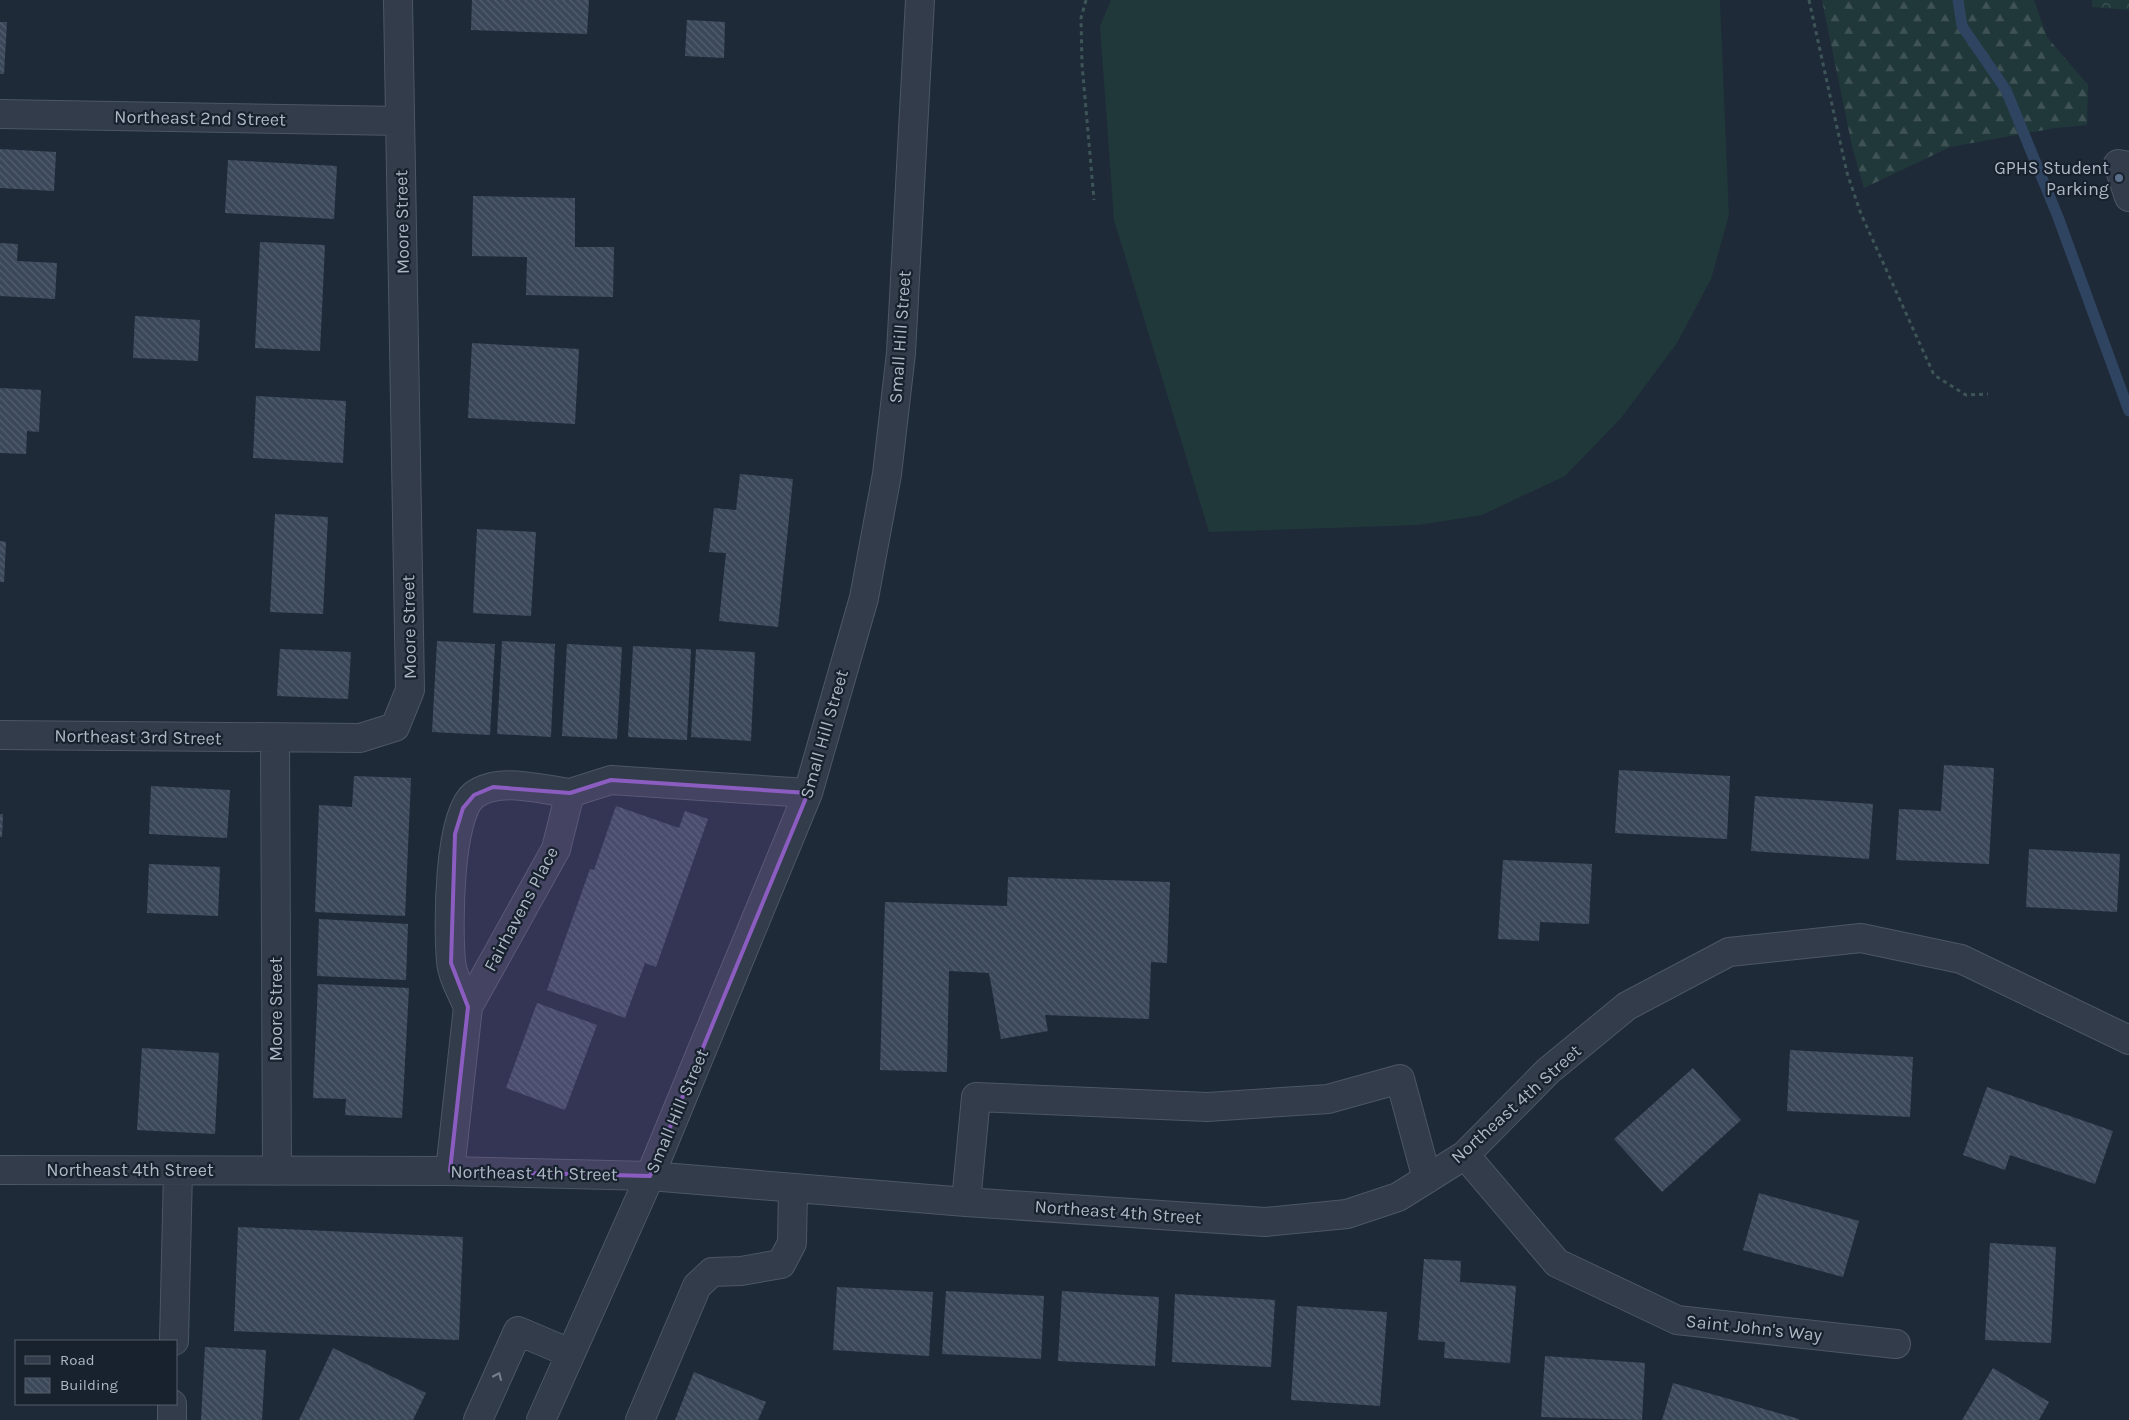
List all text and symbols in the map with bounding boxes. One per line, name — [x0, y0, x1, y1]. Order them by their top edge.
street label: Northeast 2nd Street — [114, 106, 286, 130]
place label: GPHS Student Parking — [1994, 157, 2109, 200]
street label: Moore Street — [390, 169, 414, 274]
marker: GPHS Student Parking — [2113, 172, 2125, 184]
street label: Small Hill Street — [884, 270, 916, 404]
street label: Moore Street — [397, 574, 421, 679]
street label: Small Hill Street — [795, 667, 853, 801]
street label: Northeast 3rd Street — [54, 725, 222, 749]
street label: Fairhavens Place — [479, 843, 563, 975]
street label: Moore Street — [265, 957, 287, 1061]
street label: Northeast 4th Street — [1446, 1040, 1586, 1168]
street label: Small Hill Street — [641, 1045, 713, 1177]
street label: Northeast 4th Street — [46, 1159, 214, 1181]
street label: Northeast 4th Street — [450, 1161, 618, 1185]
street label: Northeast 4th Street — [1034, 1195, 1202, 1229]
street label: Saint John's Way — [1685, 1310, 1824, 1346]
legend — [15, 1340, 178, 1405]
text: Road — [60, 1351, 95, 1369]
one-way arrow — [492, 1372, 502, 1381]
text: Building — [60, 1376, 118, 1394]

